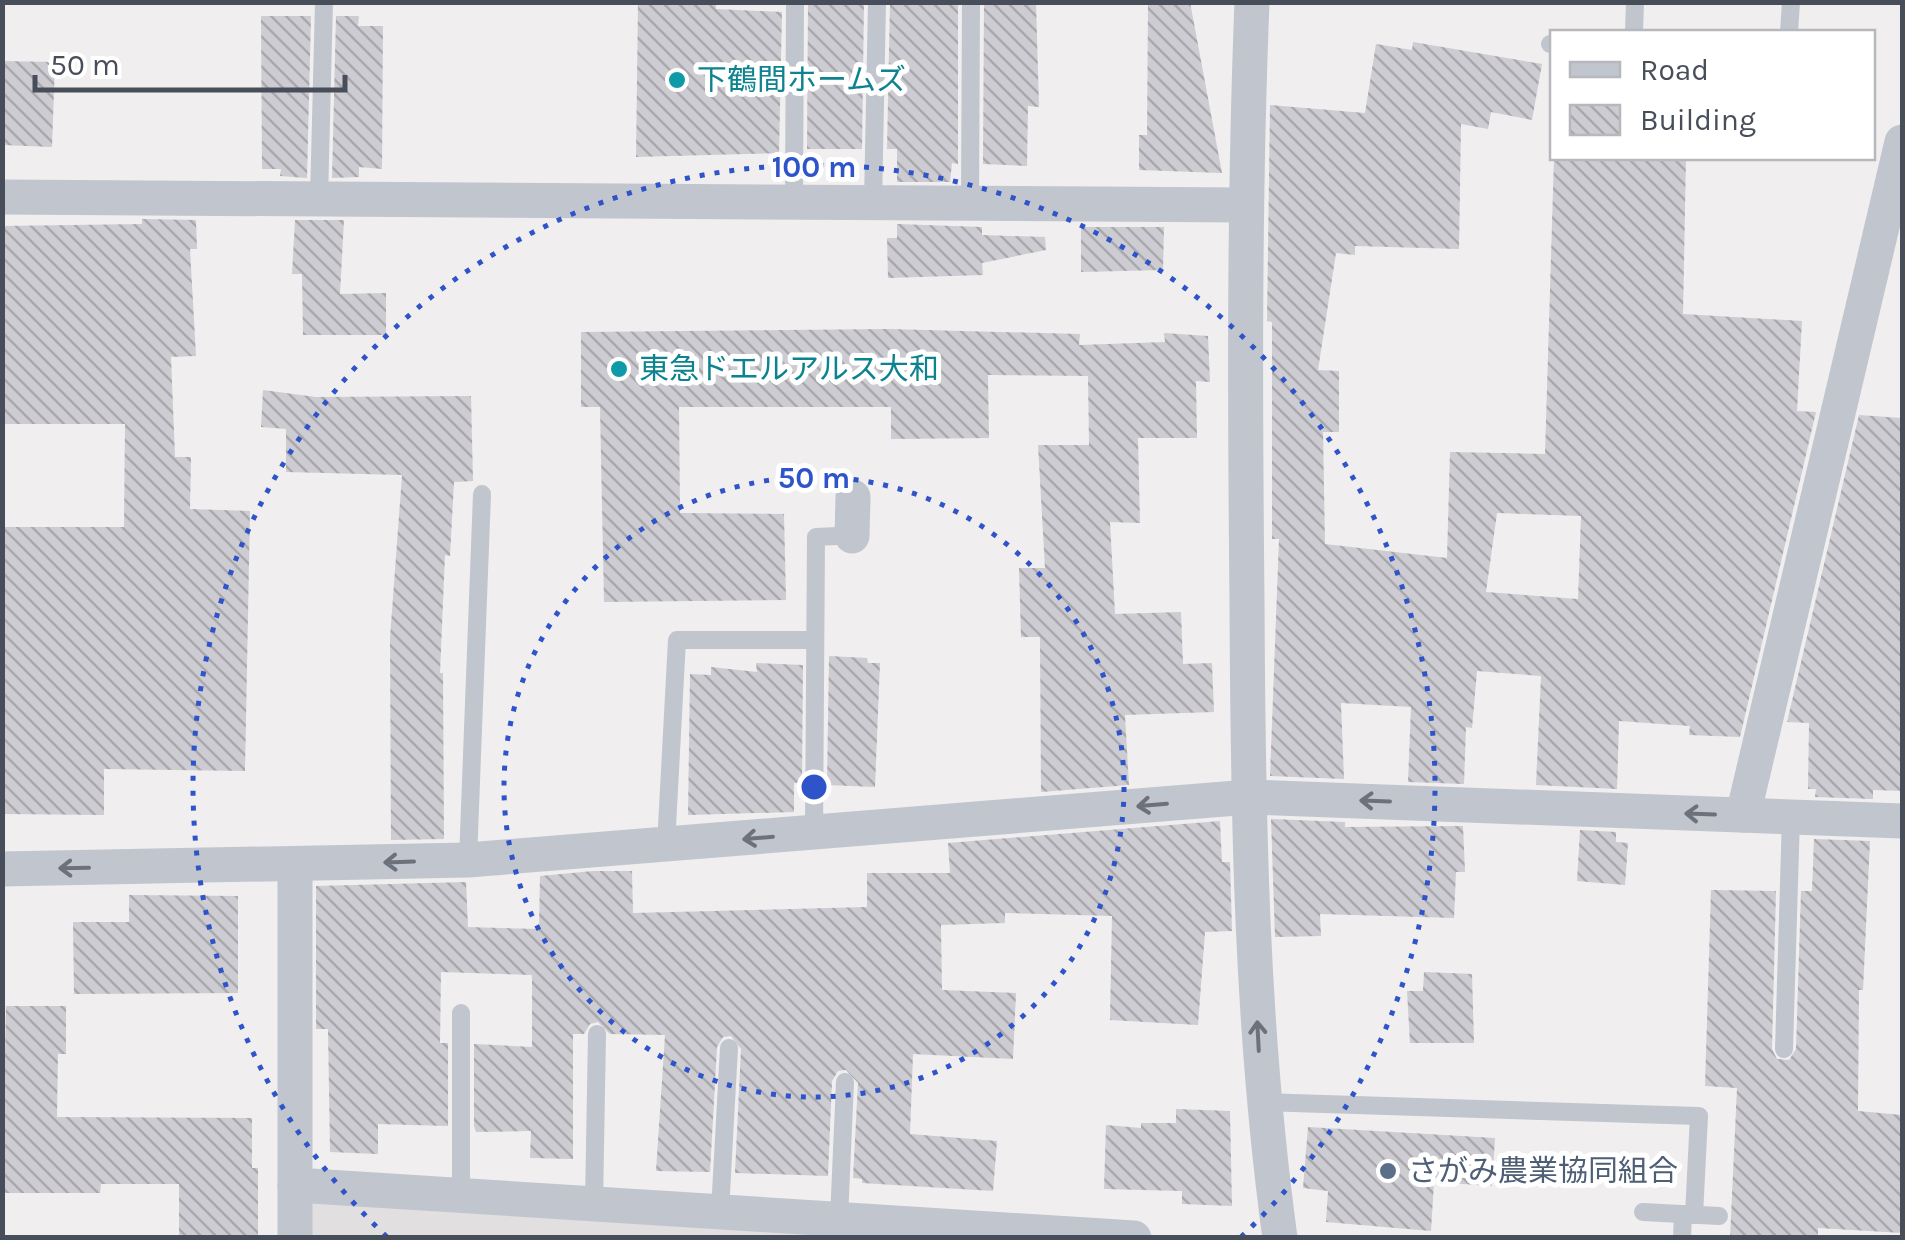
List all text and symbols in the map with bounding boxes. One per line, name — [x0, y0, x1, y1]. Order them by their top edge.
scale bar — [35, 30, 345, 92]
legend — [1550, 30, 1875, 160]
text: 50 m — [50, 47, 120, 83]
text: Road — [1640, 52, 1709, 88]
place label: 下鶴間ホームズ — [697, 62, 906, 98]
marker: 下鶴間ホームズ — [666, 69, 688, 91]
text: Building — [1640, 102, 1756, 138]
text: 100 m — [772, 149, 856, 185]
place label: 東急ドエルアルス大和 — [639, 351, 939, 387]
marker: 東急ドエルアルス大和 — [608, 358, 630, 380]
text: 50 m — [778, 460, 850, 496]
centre of rings — [796, 769, 832, 805]
one-way arrow — [1360, 791, 1392, 810]
one-way arrow — [1136, 796, 1168, 815]
one-way arrow — [1685, 804, 1717, 823]
one-way arrow — [742, 828, 774, 847]
one-way arrow — [383, 853, 415, 872]
one-way arrow — [58, 859, 90, 878]
one-way arrow — [1248, 1021, 1267, 1053]
place label: さがみ農業協同組合 — [1408, 1153, 1678, 1189]
marker: さがみ農業協同組合 — [1377, 1160, 1399, 1182]

